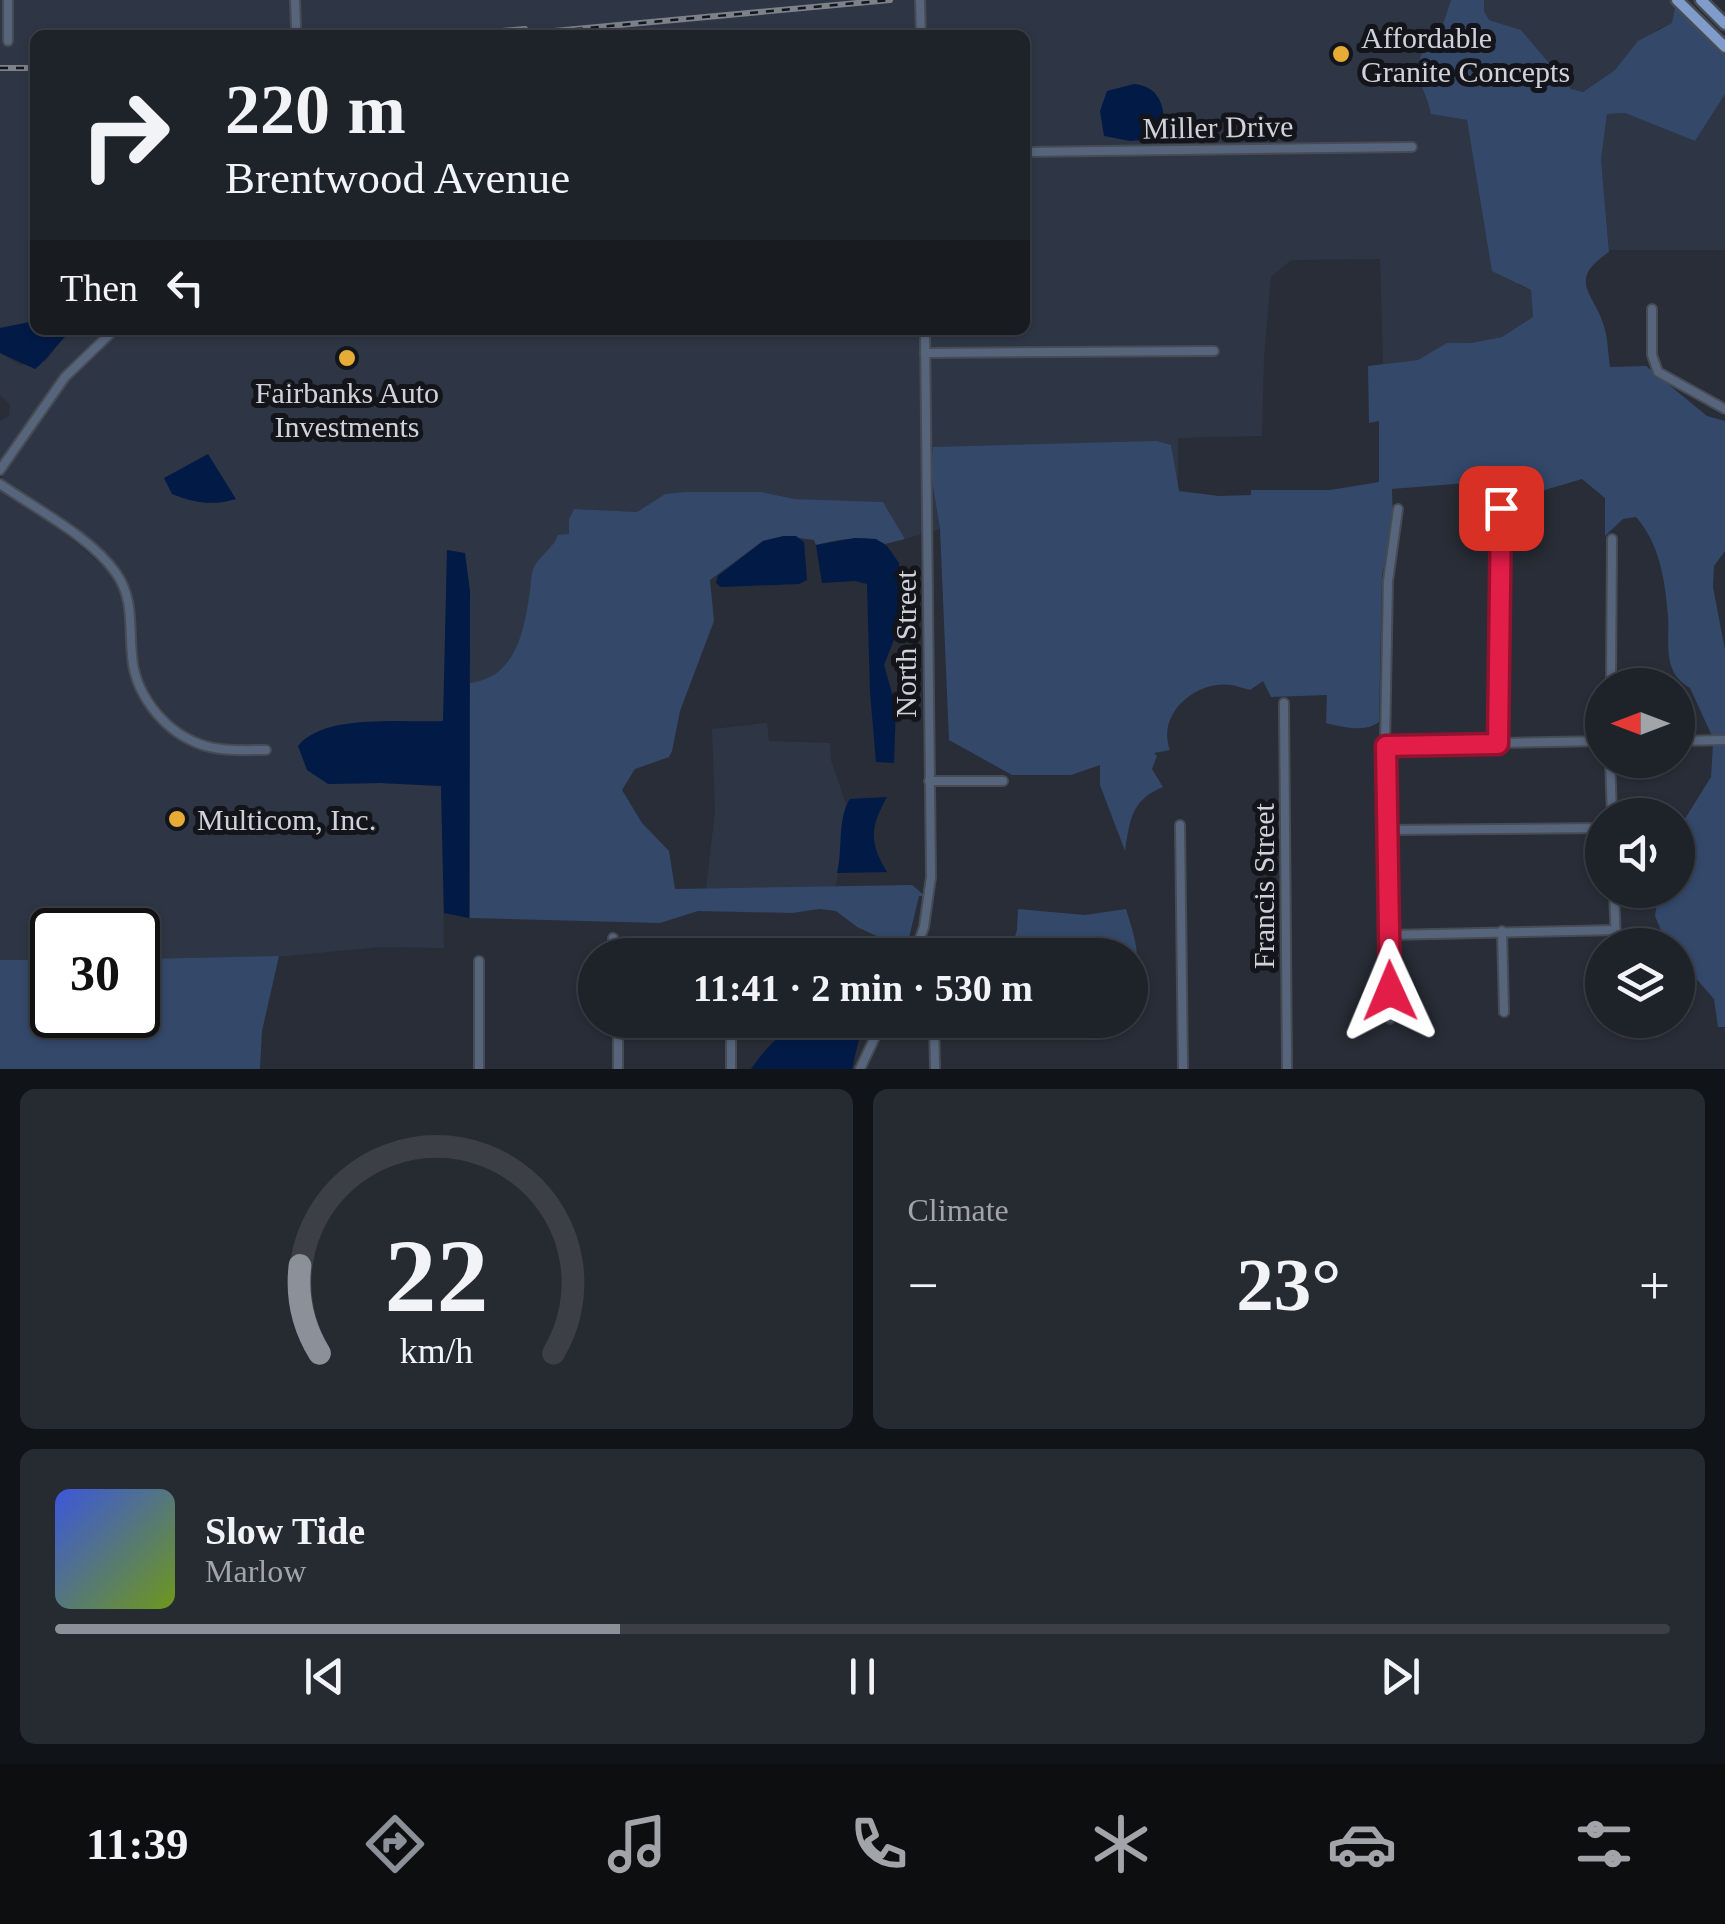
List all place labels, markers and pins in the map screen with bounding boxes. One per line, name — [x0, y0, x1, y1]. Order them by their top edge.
place label: Affordable Granite Concepts — [1361, 21, 1570, 88]
marker: Affordable Granite Concepts — [1330, 43, 1352, 65]
marker: Fairbanks Auto Investments — [336, 347, 358, 369]
place label: Fairbanks Auto Investments — [255, 376, 439, 443]
pin — [1459, 466, 1544, 551]
place label: Multicom, Inc. — [197, 803, 376, 836]
marker: Multicom, Inc. — [166, 808, 188, 830]

